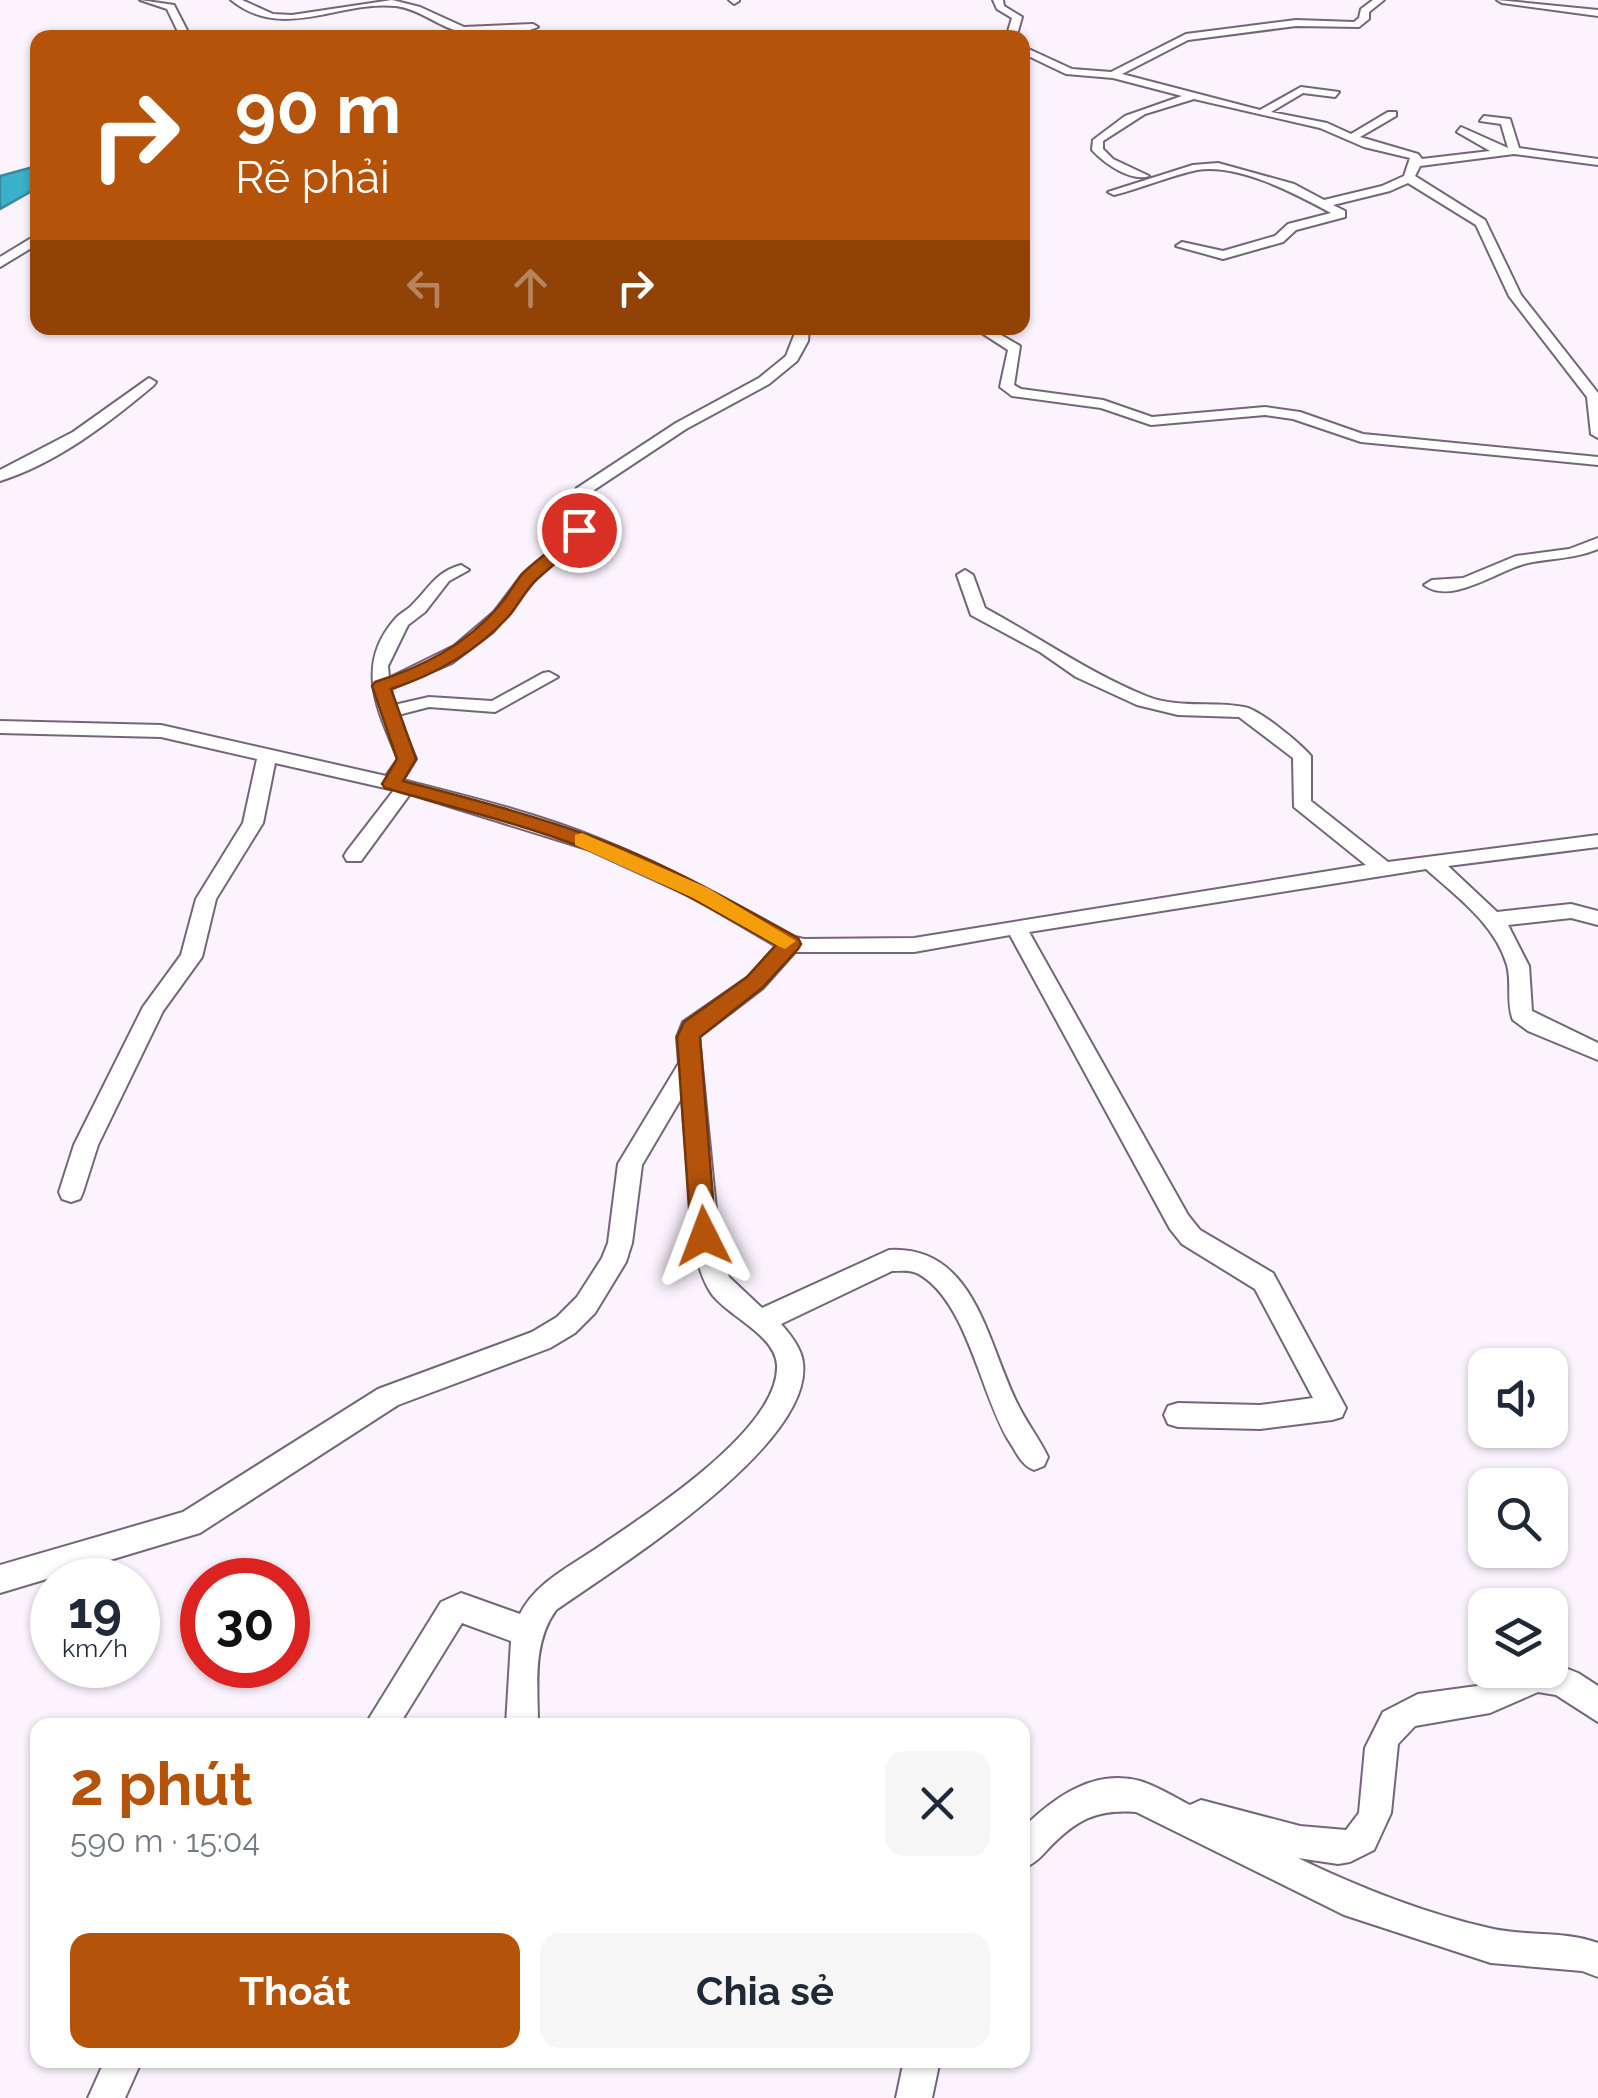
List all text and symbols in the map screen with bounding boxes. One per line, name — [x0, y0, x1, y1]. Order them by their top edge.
text: 90 m — [235, 67, 401, 149]
icon: right — [70, 70, 200, 200]
text: Rẽ phải — [235, 151, 390, 204]
icon: left — [398, 260, 453, 315]
icon: ahead — [503, 260, 558, 315]
icon: right — [608, 260, 663, 315]
pin — [537, 488, 622, 573]
icon: arrive — [552, 503, 607, 558]
position arrow — [652, 1184, 756, 1288]
map controls — [1468, 1348, 1568, 1688]
button: sound — [1468, 1348, 1568, 1448]
button: search — [1468, 1468, 1568, 1568]
speed limit sign: 30 — [180, 1558, 310, 1688]
text: 19 — [68, 1581, 122, 1640]
button: layers — [1468, 1588, 1568, 1688]
text: km/h — [62, 1633, 128, 1663]
text: 2 phút — [70, 1749, 253, 1819]
button: close — [885, 1751, 990, 1856]
text: 590 m · 15:04 — [70, 1822, 260, 1859]
button: Thoát — [70, 1933, 520, 2048]
button: Chia sẻ — [540, 1933, 990, 2048]

